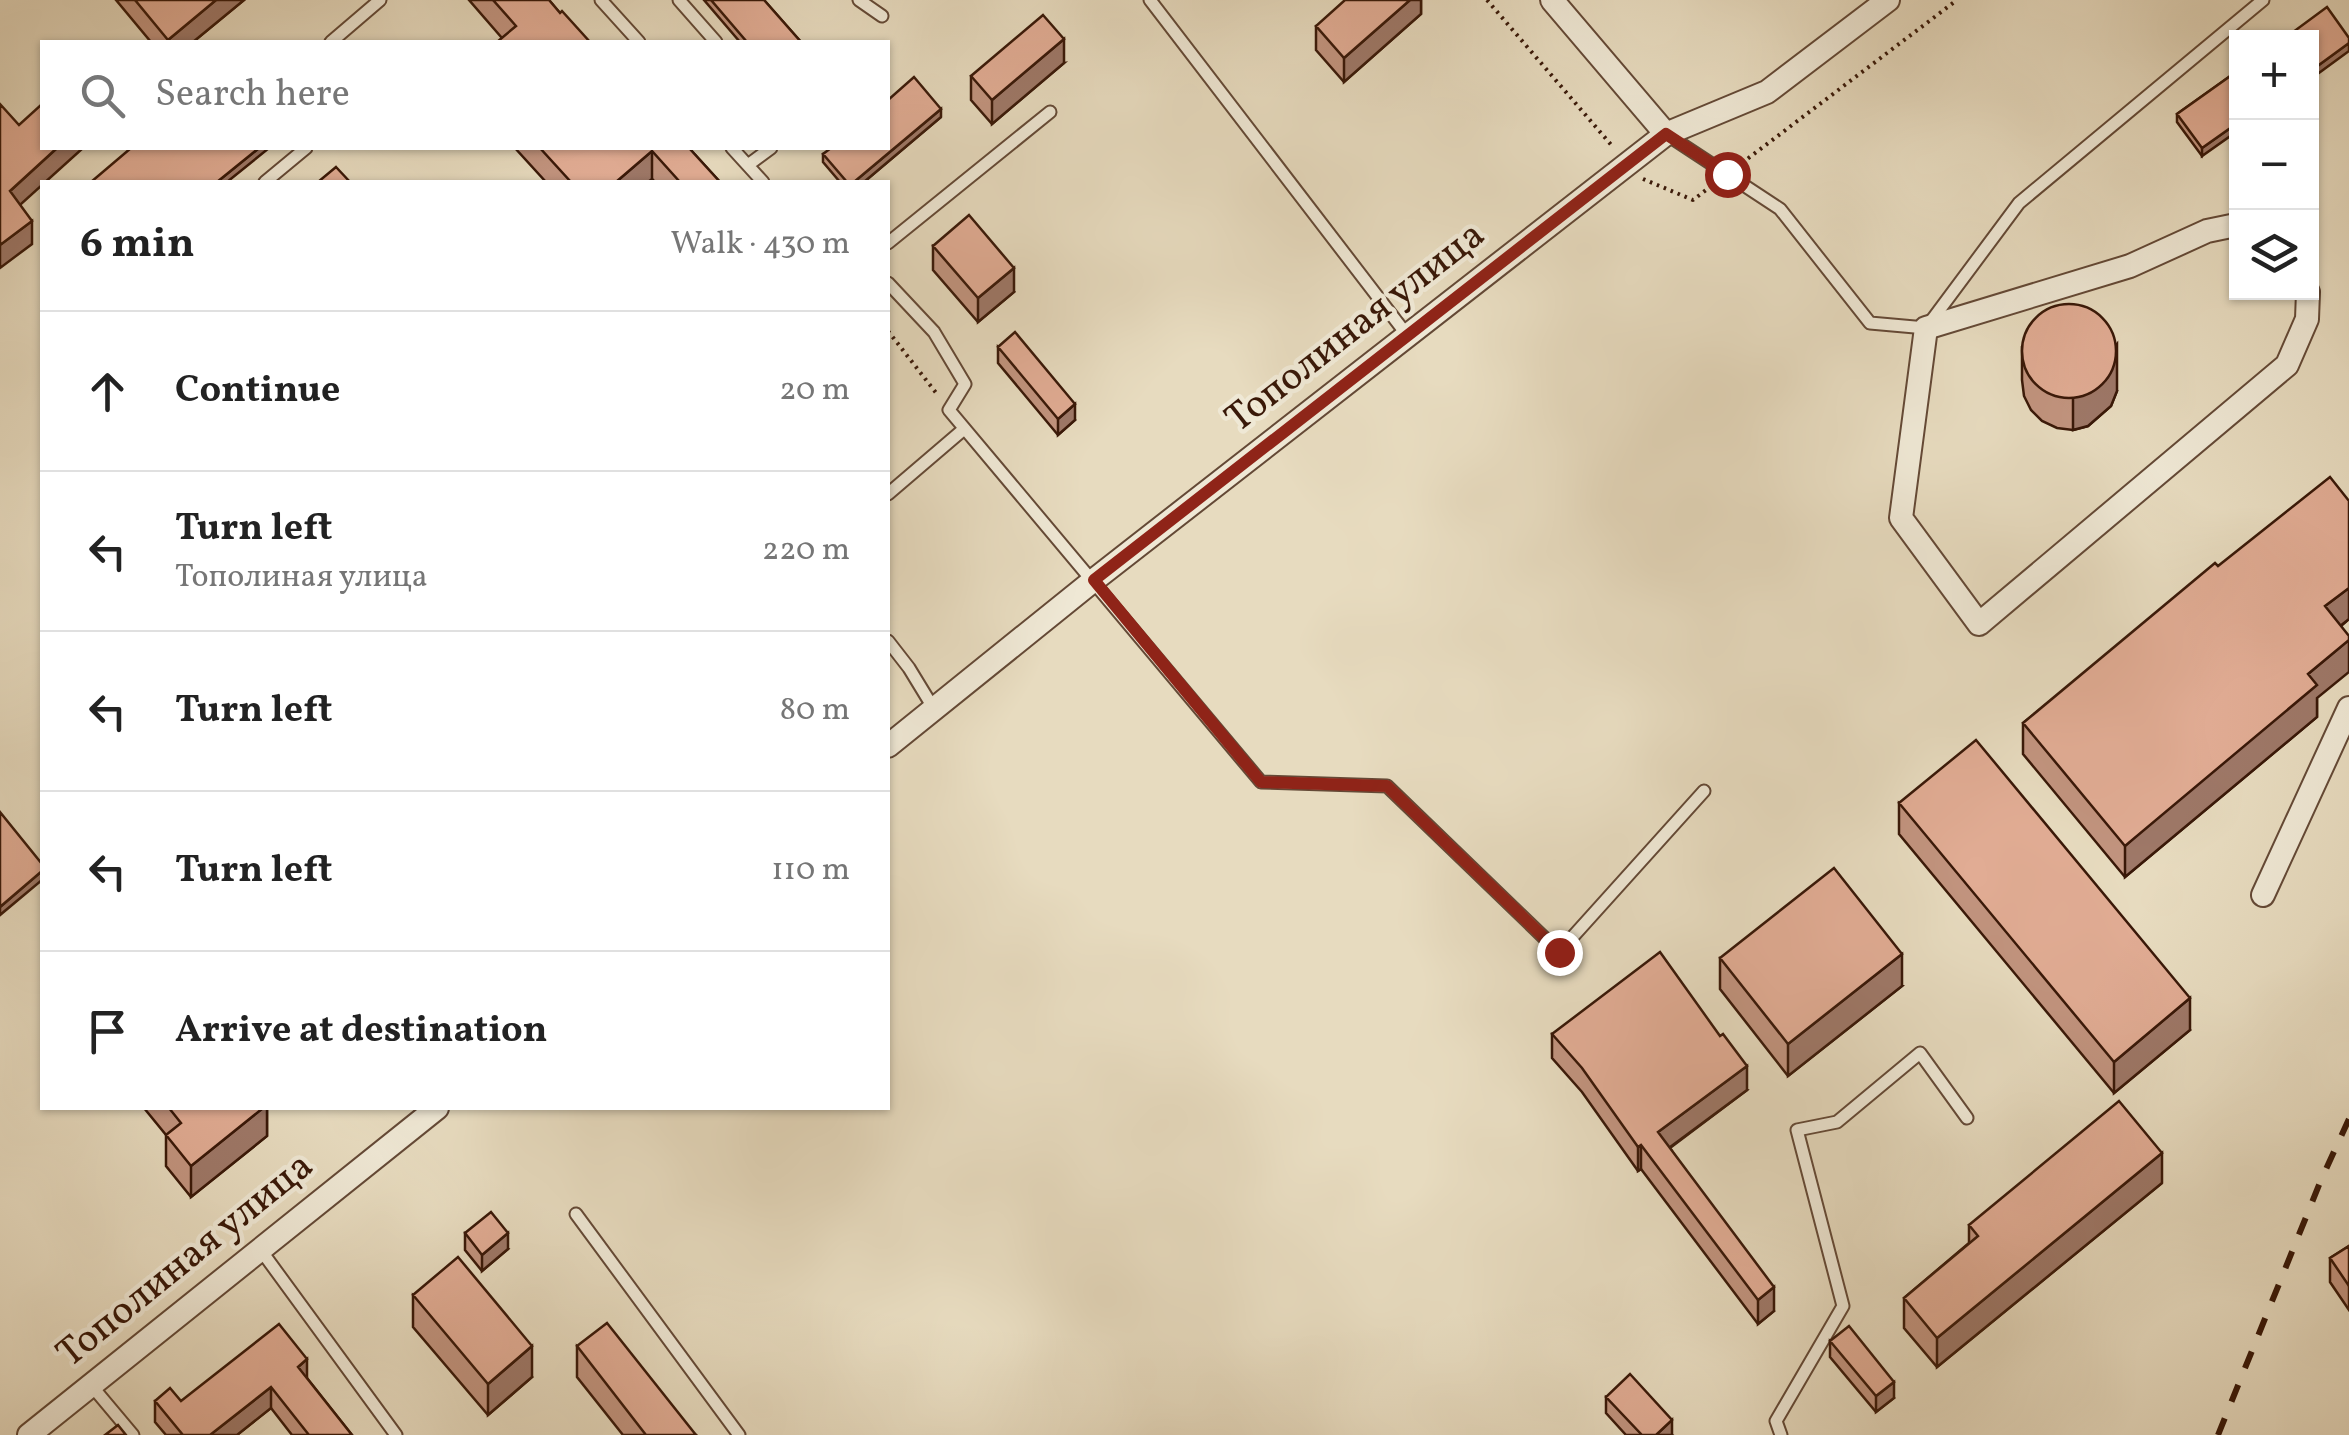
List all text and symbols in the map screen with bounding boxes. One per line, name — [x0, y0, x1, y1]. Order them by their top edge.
map controls — [2229, 30, 2319, 300]
button: + — [2229, 30, 2319, 120]
search box — [40, 40, 890, 150]
icon: search — [75, 68, 130, 123]
text: Search here — [155, 69, 350, 122]
button: − — [2229, 120, 2319, 210]
route start — [1705, 152, 1751, 198]
street label: Тополиная улица — [1214, 209, 1498, 447]
button: layers — [2229, 210, 2319, 300]
text: 6 min — [80, 216, 195, 275]
text: Walk · 430 m — [671, 223, 850, 267]
icon: ahead — [80, 364, 135, 419]
text: Continue — [175, 365, 340, 418]
text: 20 m — [779, 369, 850, 413]
text: Turn left — [175, 503, 332, 556]
icon: left — [80, 524, 135, 579]
text: 220 m — [762, 529, 850, 573]
text: Тополиная улица — [175, 556, 428, 600]
icon: left — [80, 684, 135, 739]
text: Turn left — [175, 685, 332, 738]
text: 80 m — [780, 689, 850, 733]
icon: left — [80, 844, 135, 899]
text: Turn left — [175, 845, 332, 898]
text: 110 m — [771, 849, 850, 893]
route end — [1537, 930, 1583, 976]
icon: arrive — [80, 1004, 135, 1059]
text: Arrive at destination — [175, 1005, 548, 1058]
street label: Тополиная улица — [46, 1140, 326, 1382]

